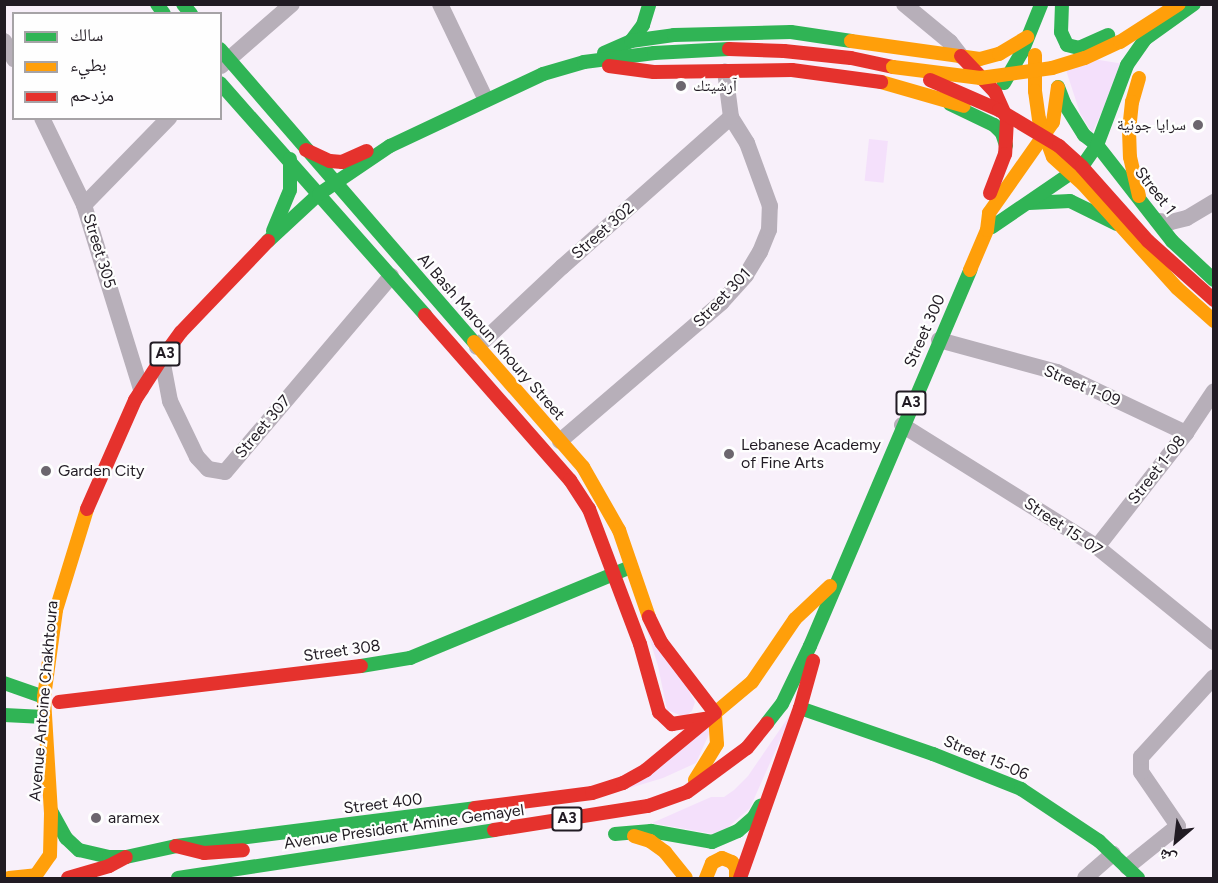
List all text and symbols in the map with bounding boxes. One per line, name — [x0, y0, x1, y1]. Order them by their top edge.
legend — [12, 12, 222, 120]
text: سالك — [70, 24, 103, 46]
text: بطيء — [70, 54, 107, 76]
place label: آرشيتك — [693, 76, 737, 96]
marker: آرشيتك — [674, 79, 688, 93]
text: مزدحم — [70, 84, 114, 106]
place label: سرايا جونية — [1117, 115, 1186, 135]
marker: سرايا جونية — [1191, 118, 1205, 132]
street label: Street 1 — [1130, 163, 1180, 219]
street label: Street 302 — [568, 199, 638, 263]
street label: Street 305 — [79, 211, 119, 291]
street label: Al Bash Maroun Khoury Street — [413, 250, 569, 424]
street label: Street 301 — [689, 265, 755, 331]
street label: Street 300 — [900, 291, 950, 371]
road number: A3 — [148, 342, 182, 366]
street label: Street 1-09 — [1041, 361, 1123, 411]
road number: A3 — [894, 391, 928, 415]
street label: Street 307 — [231, 392, 295, 462]
street label: Street 1-08 — [1124, 432, 1190, 508]
place label: Lebanese Academy of Fine Arts — [741, 435, 881, 473]
marker: Lebanese Academy of Fine Arts — [722, 447, 736, 461]
place label: Garden City — [58, 461, 144, 481]
marker: Garden City — [39, 464, 53, 478]
street label: Street 15-07 — [1020, 494, 1106, 560]
street label: Avenue Antoine Chakhtoura — [26, 600, 62, 802]
street label: Street 308 — [302, 636, 382, 666]
street label: Street 15-06 — [941, 731, 1031, 785]
street label: Street 400 — [343, 790, 423, 818]
street label: Avenue President Amine Gemayel — [283, 801, 525, 853]
road number: A3 — [550, 807, 584, 831]
place label: aramex — [108, 808, 160, 828]
marker: aramex — [89, 811, 103, 825]
north arrow — [1146, 811, 1206, 871]
text: ش — [1155, 845, 1179, 870]

